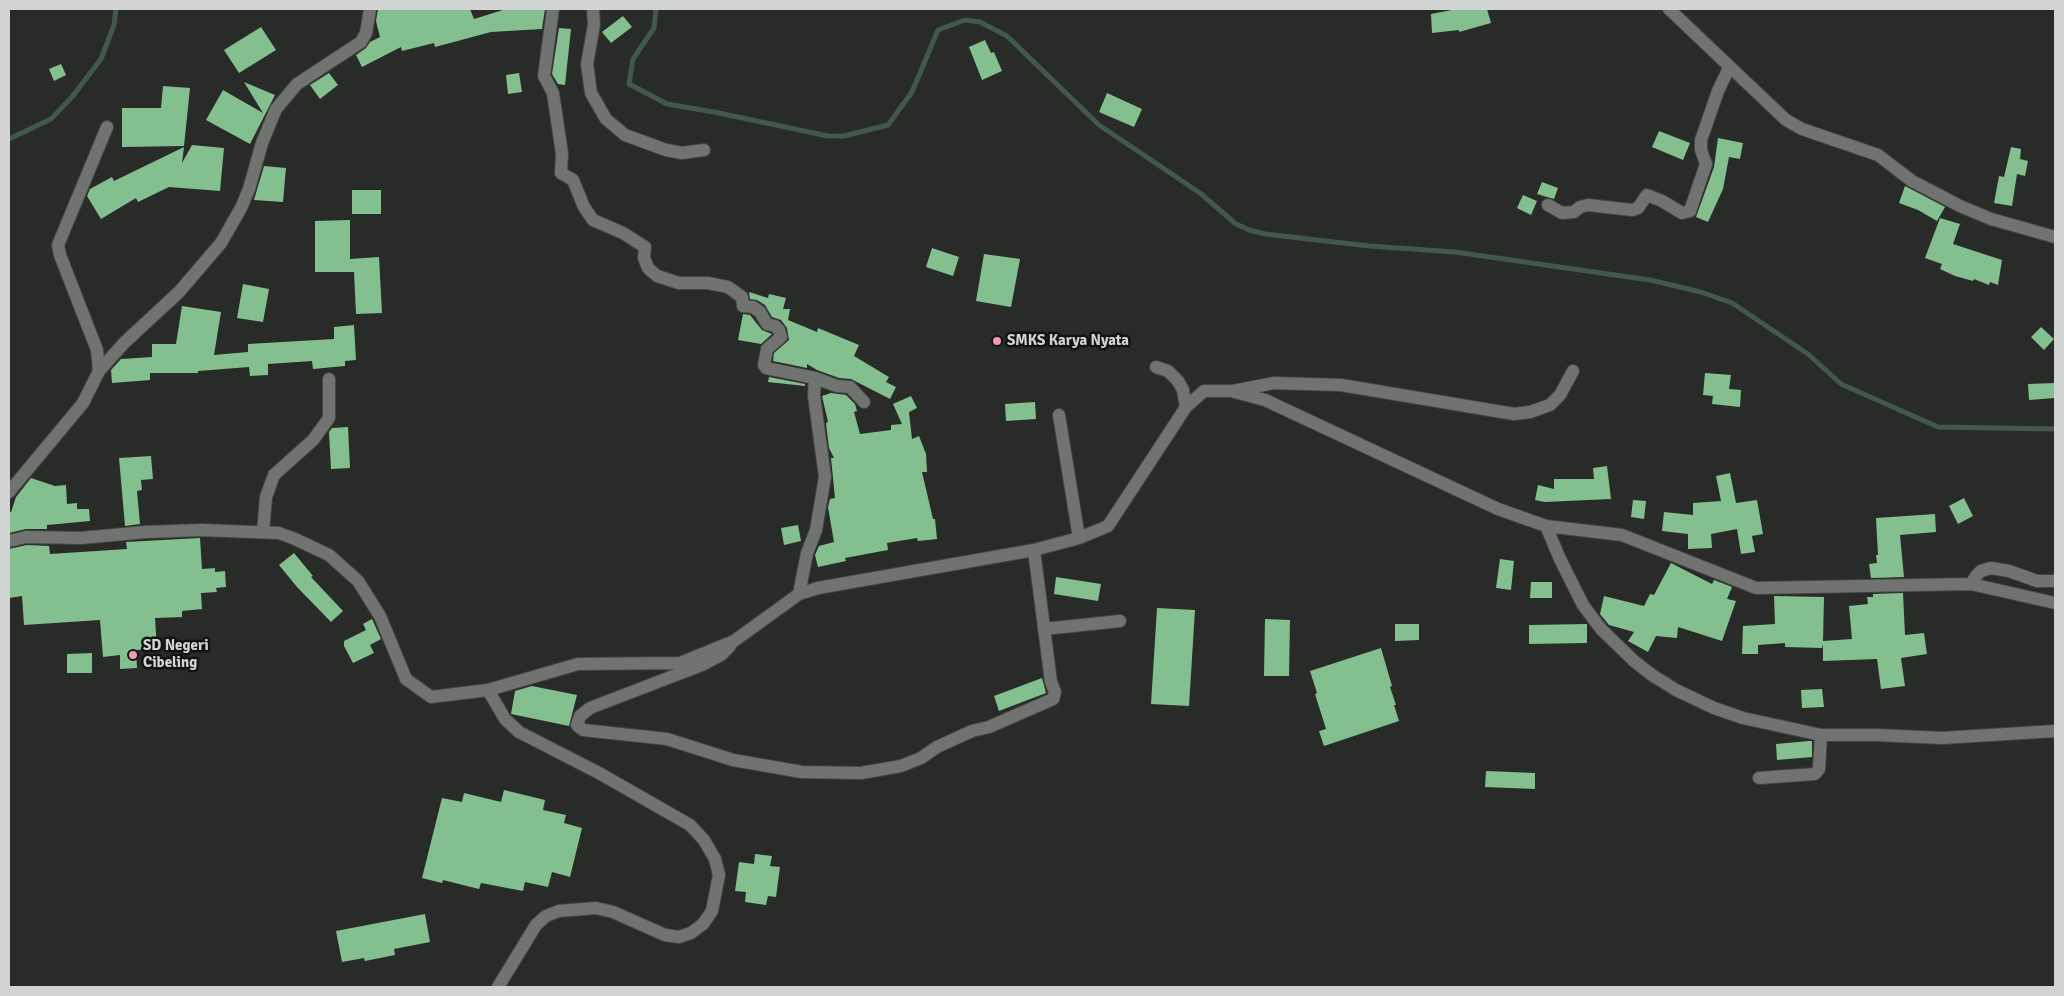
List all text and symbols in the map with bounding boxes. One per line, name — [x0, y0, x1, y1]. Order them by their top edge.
place label: SMKS Karya Nyata — [1007, 332, 1129, 350]
marker: SMKS Karya Nyata — [991, 335, 1003, 347]
place label: SD Negeri Cibeling — [143, 637, 209, 672]
marker: SD Negeri Cibeling — [127, 649, 139, 661]

